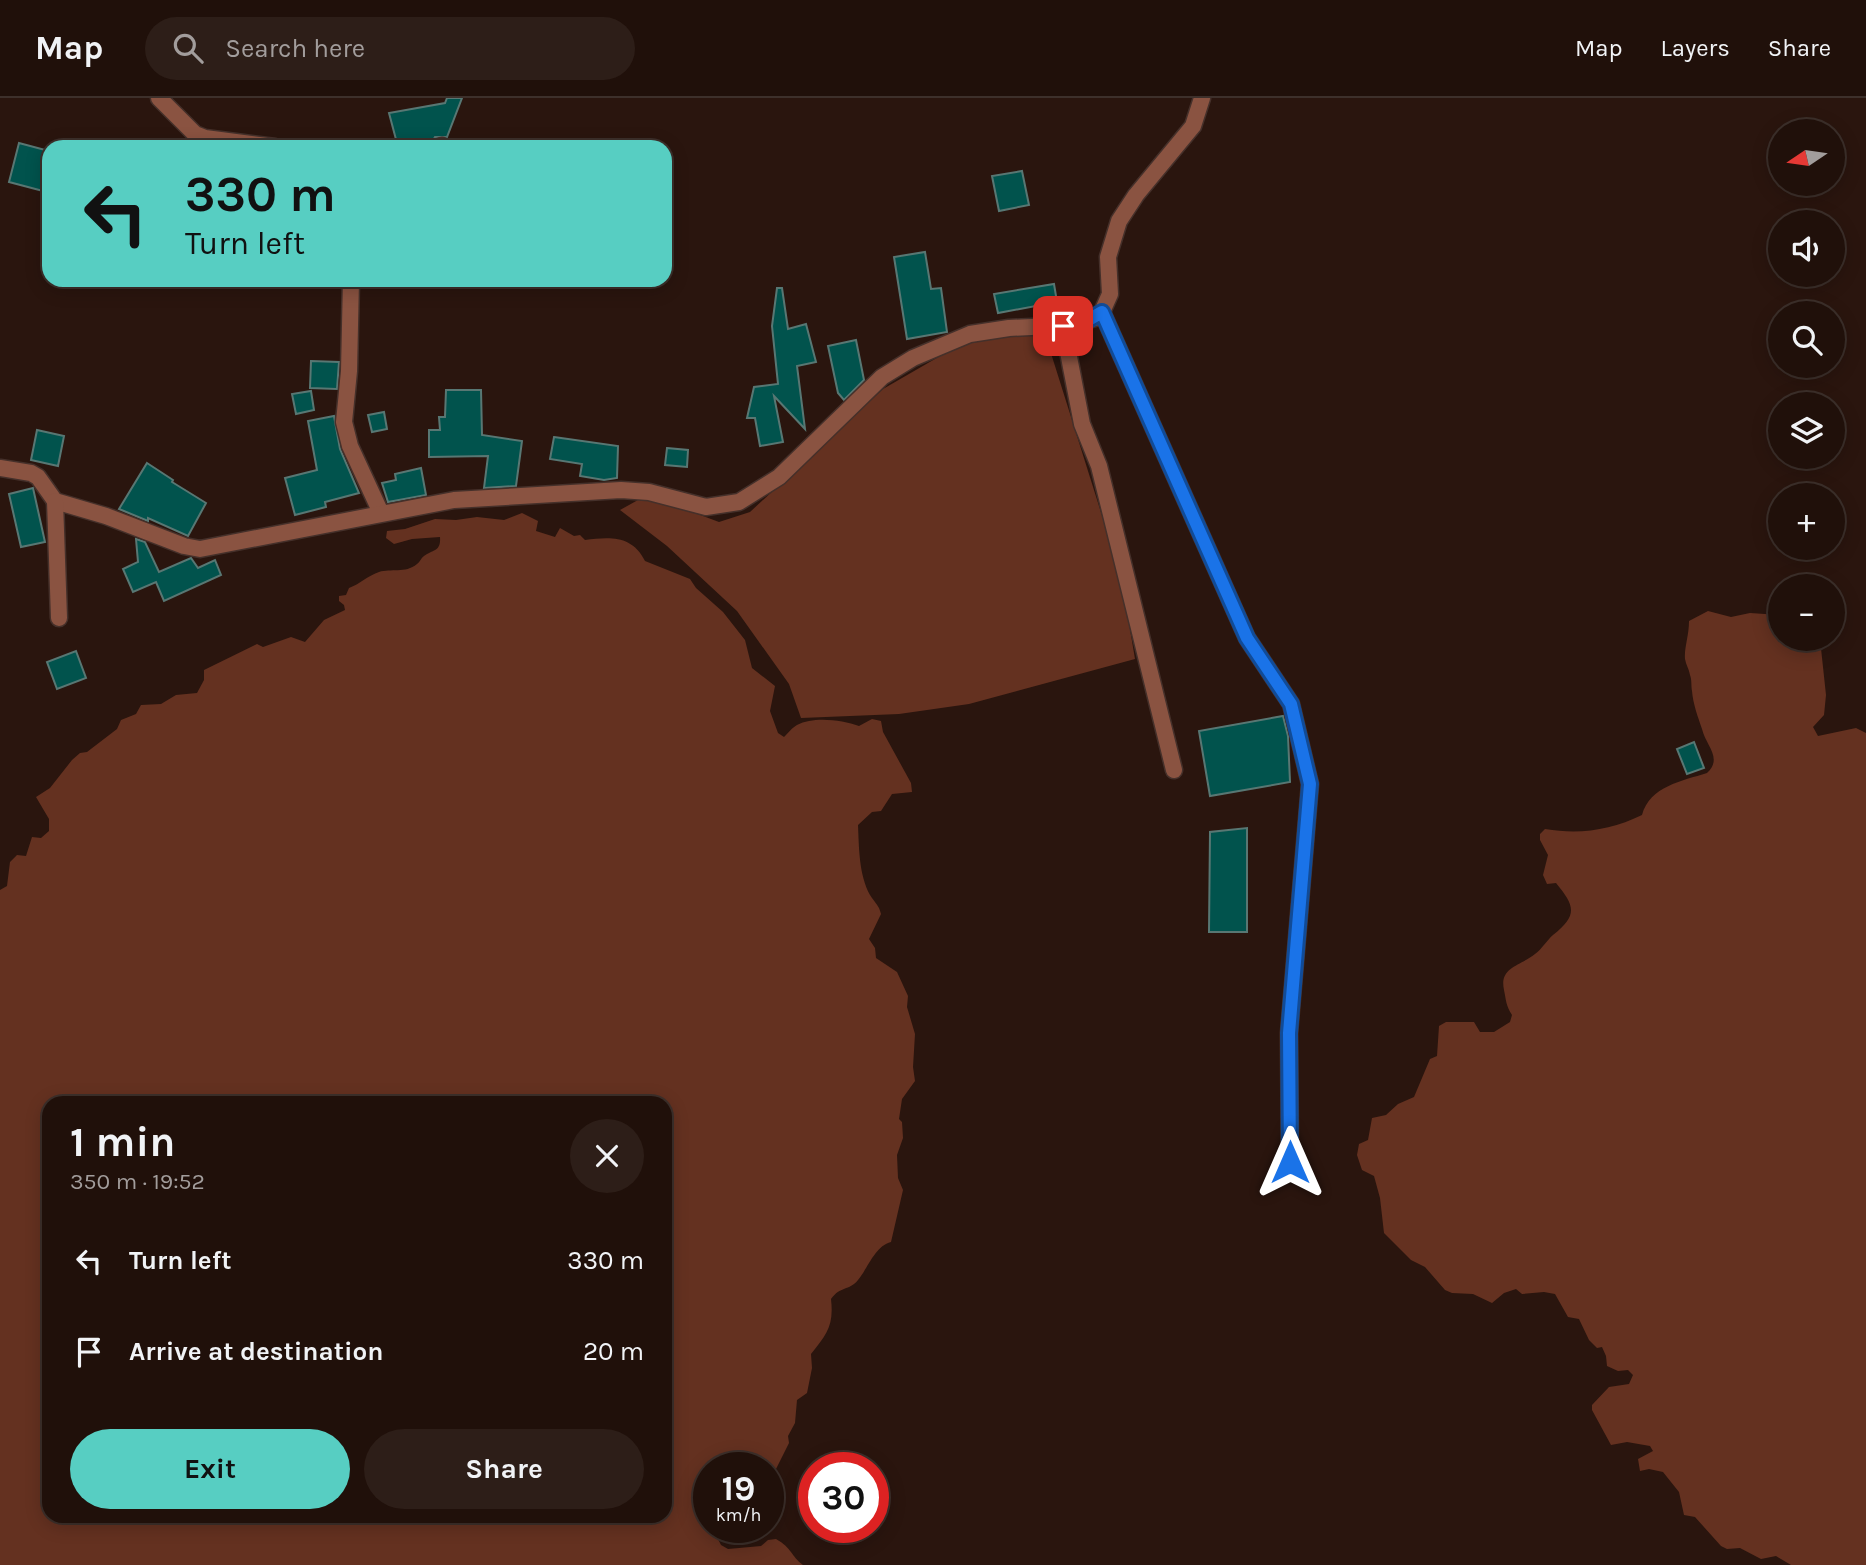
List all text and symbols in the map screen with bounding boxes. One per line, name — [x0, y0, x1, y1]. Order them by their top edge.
search box — [145, 17, 635, 80]
text: Map — [35, 29, 103, 67]
icon: search — [169, 29, 207, 67]
text: Search here — [225, 33, 365, 64]
text: Map — [1575, 34, 1623, 62]
text: Layers — [1661, 34, 1730, 62]
text: Share — [1768, 34, 1831, 62]
north arrow — [1768, 119, 1844, 196]
map controls — [1768, 119, 1845, 651]
text: 330 m — [185, 166, 336, 223]
icon: left — [70, 168, 161, 259]
button: sound — [1768, 210, 1845, 287]
text: Turn left — [185, 225, 305, 262]
pin — [1033, 296, 1093, 356]
button: search — [1768, 301, 1845, 378]
icon: arrive — [1044, 307, 1082, 345]
button: layers — [1768, 392, 1845, 469]
button: + — [1768, 483, 1845, 560]
button: − — [1768, 574, 1845, 651]
text: 1 min — [70, 1117, 175, 1167]
button: close — [570, 1119, 644, 1193]
position arrow — [1253, 1125, 1327, 1199]
text: 350 m · 19:52 — [70, 1168, 205, 1195]
icon: left — [70, 1242, 108, 1280]
text: Turn left — [129, 1245, 231, 1276]
text: 330 m — [567, 1245, 644, 1276]
icon: arrive — [70, 1333, 108, 1371]
text: Arrive at destination — [129, 1336, 383, 1367]
text: 20 m — [583, 1336, 644, 1367]
button: Exit — [70, 1429, 350, 1509]
button: Share — [364, 1429, 644, 1509]
speed limit sign: 30 — [798, 1452, 889, 1543]
text: 19 — [722, 1468, 755, 1509]
text: km/h — [716, 1504, 761, 1526]

